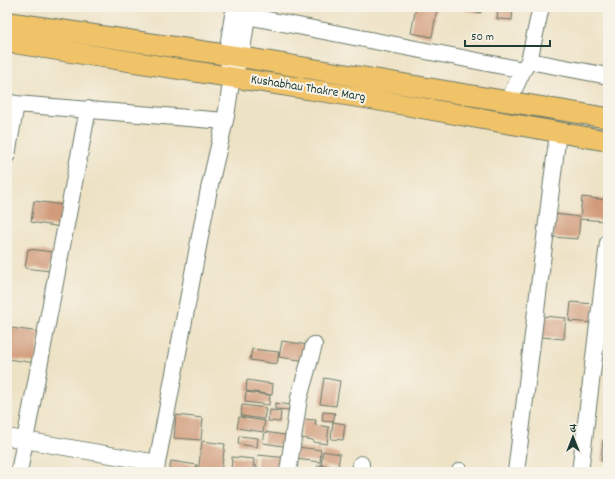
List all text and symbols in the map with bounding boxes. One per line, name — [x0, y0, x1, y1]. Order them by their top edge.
scale bar — [465, 22, 550, 48]
text: 50 m — [471, 29, 494, 46]
street label: Kushabhau Thakre Marg — [249, 71, 367, 107]
north arrow — [553, 417, 593, 457]
text: उ — [569, 421, 577, 437]

